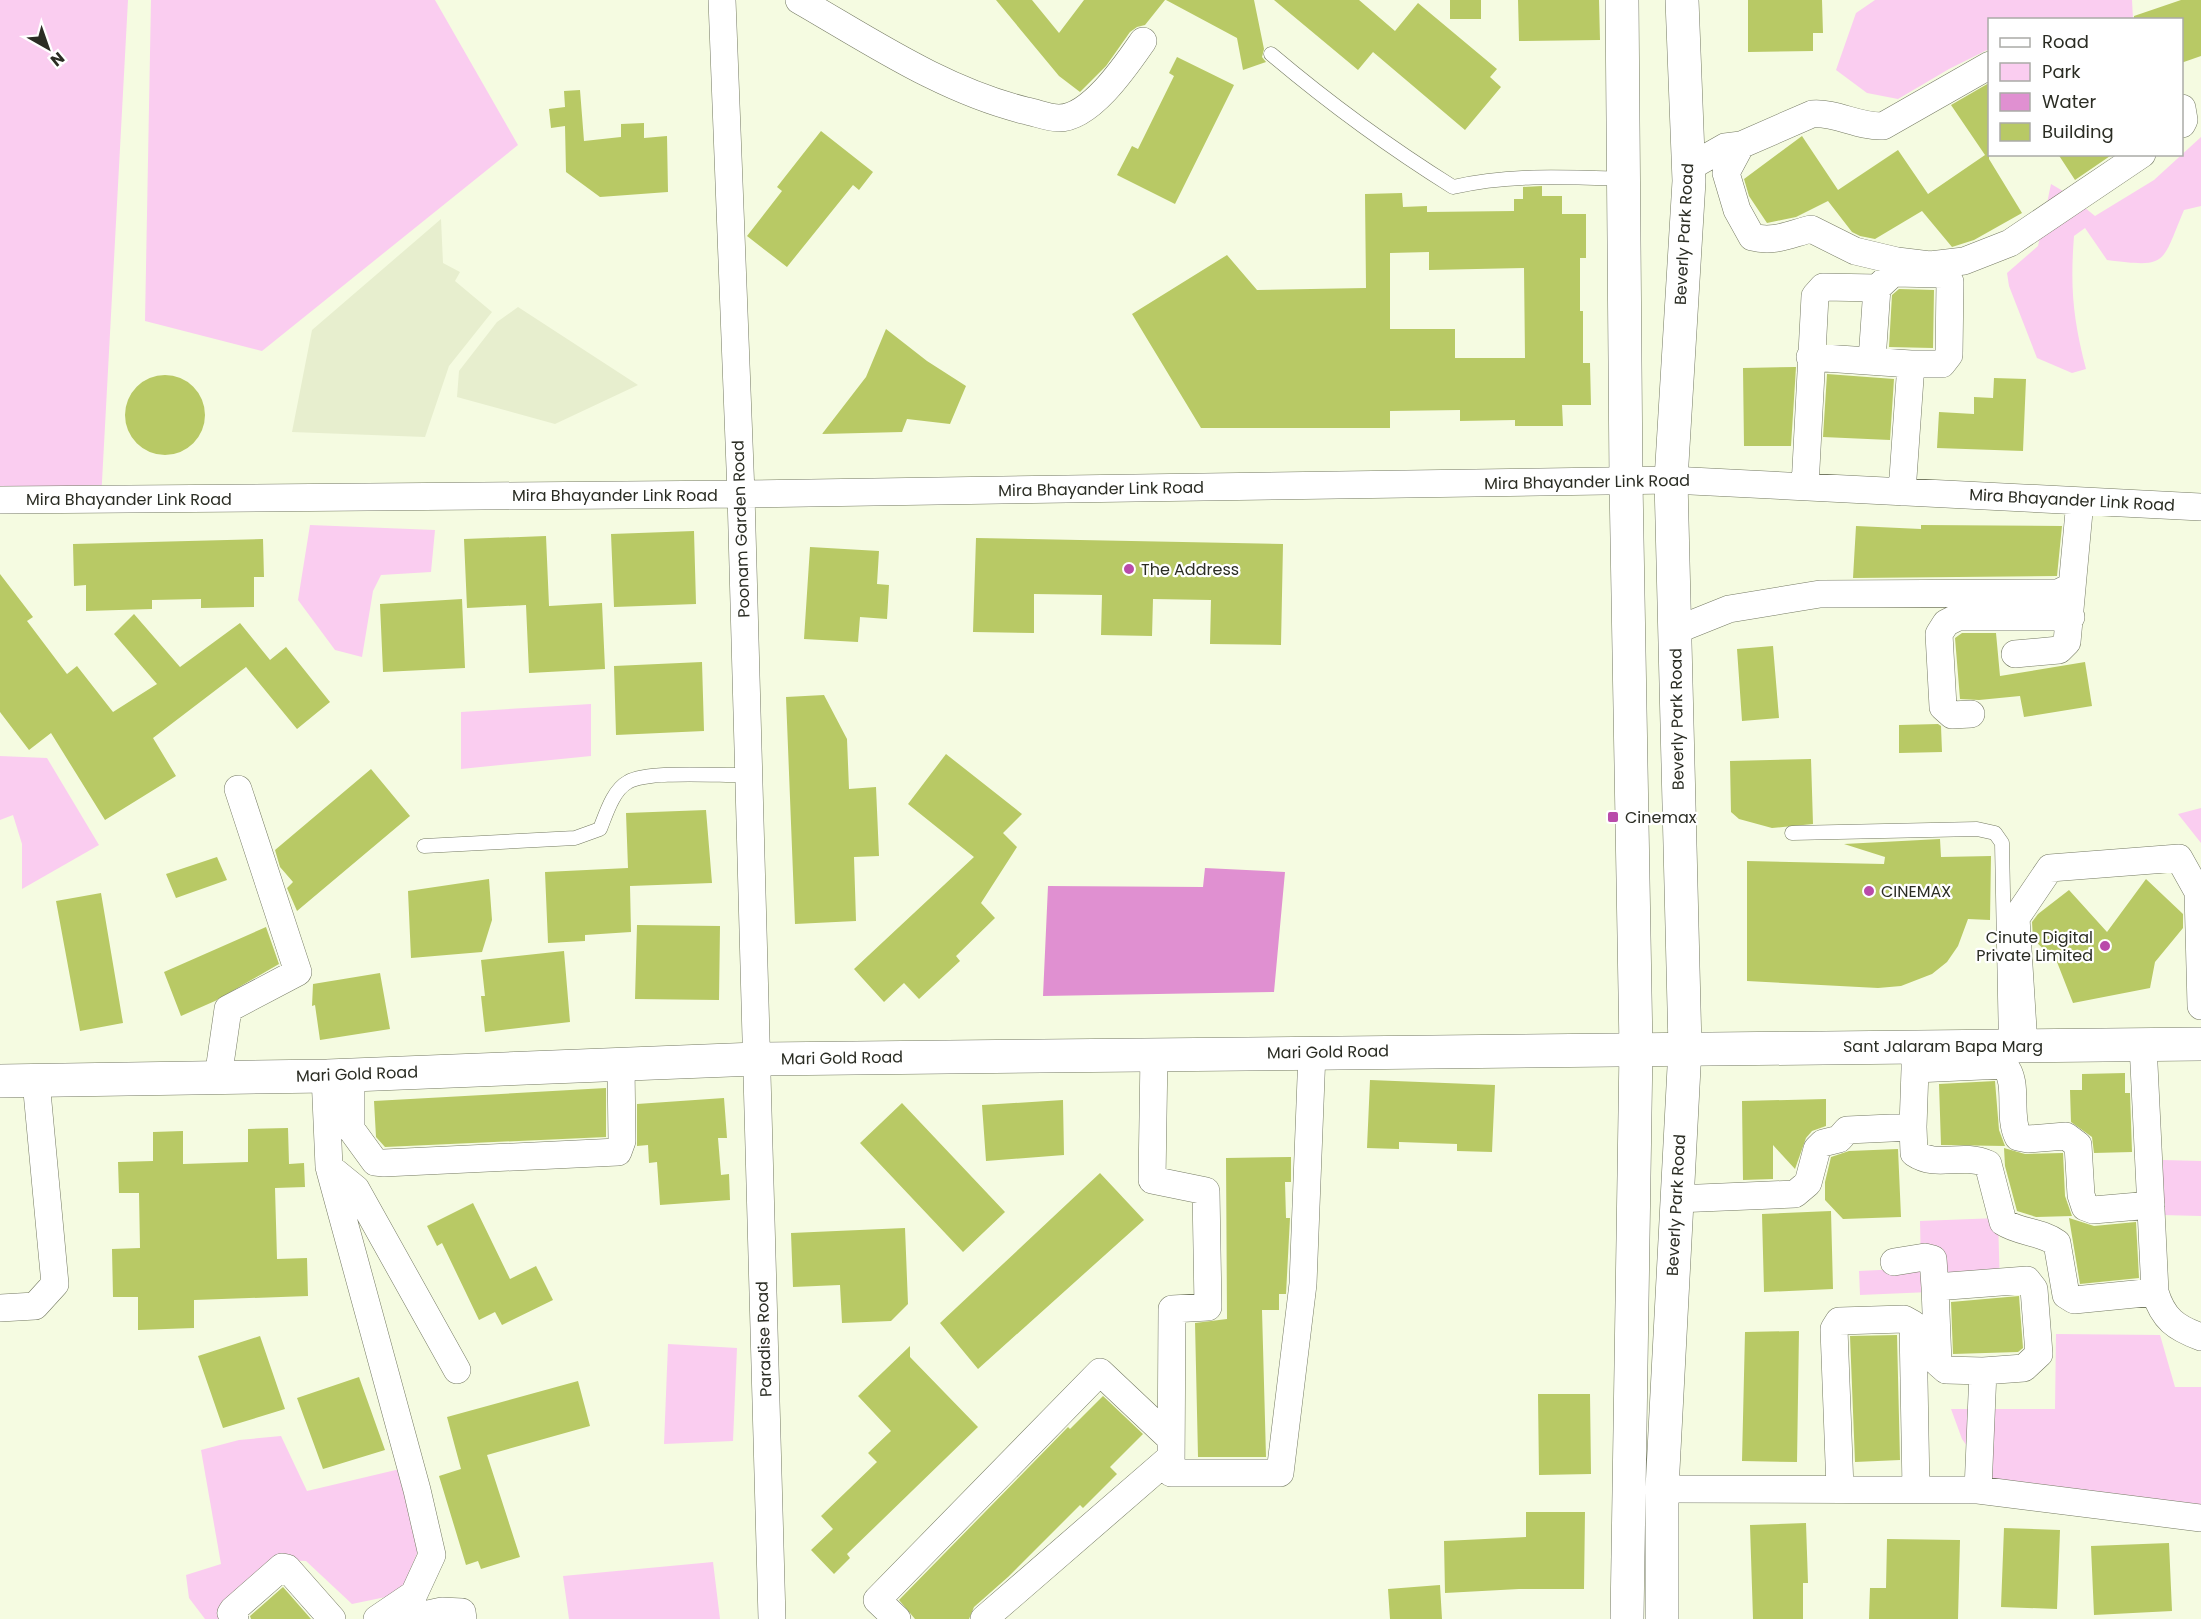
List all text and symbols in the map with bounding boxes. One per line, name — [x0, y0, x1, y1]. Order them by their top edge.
north arrow — [18, 18, 78, 78]
legend — [1988, 18, 2183, 156]
text: Road — [2042, 29, 2089, 54]
text: N — [45, 46, 69, 72]
text: Park — [2042, 59, 2081, 84]
text: Water — [2042, 89, 2096, 114]
text: Building — [2042, 119, 2114, 144]
street label: Beverly Park Road — [1669, 163, 1699, 305]
street label: Poonam Garden Road — [726, 440, 756, 618]
street label: Mira Bhayander Link Road — [1484, 469, 1690, 495]
street label: Mira Bhayander Link Road — [998, 476, 1204, 502]
street label: Mira Bhayander Link Road — [1969, 483, 2175, 517]
street label: Mira Bhayander Link Road — [512, 484, 718, 507]
street label: Mira Bhayander Link Road — [26, 488, 232, 511]
place label: The Address — [1141, 558, 1239, 581]
marker: The Address — [1122, 562, 1136, 576]
street label: Beverly Park Road — [1664, 648, 1690, 790]
place label: Cinemax — [1625, 806, 1697, 829]
marker: Cinemax — [1606, 810, 1620, 824]
place label: CINEMAX — [1881, 880, 1951, 903]
marker: CINEMAX — [1862, 884, 1876, 898]
place label: Cinute Digital Private Limited — [1976, 926, 2093, 967]
marker: Cinute Digital Private Limited — [2098, 939, 2112, 953]
street label: Sant Jalaram Bapa Marg — [1843, 1035, 2043, 1058]
street label: Mari Gold Road — [1267, 1039, 1389, 1065]
street label: Mari Gold Road — [781, 1045, 903, 1071]
street label: Mari Gold Road — [296, 1060, 418, 1088]
street label: Beverly Park Road — [1661, 1134, 1691, 1276]
street label: Paradise Road — [750, 1281, 778, 1397]

